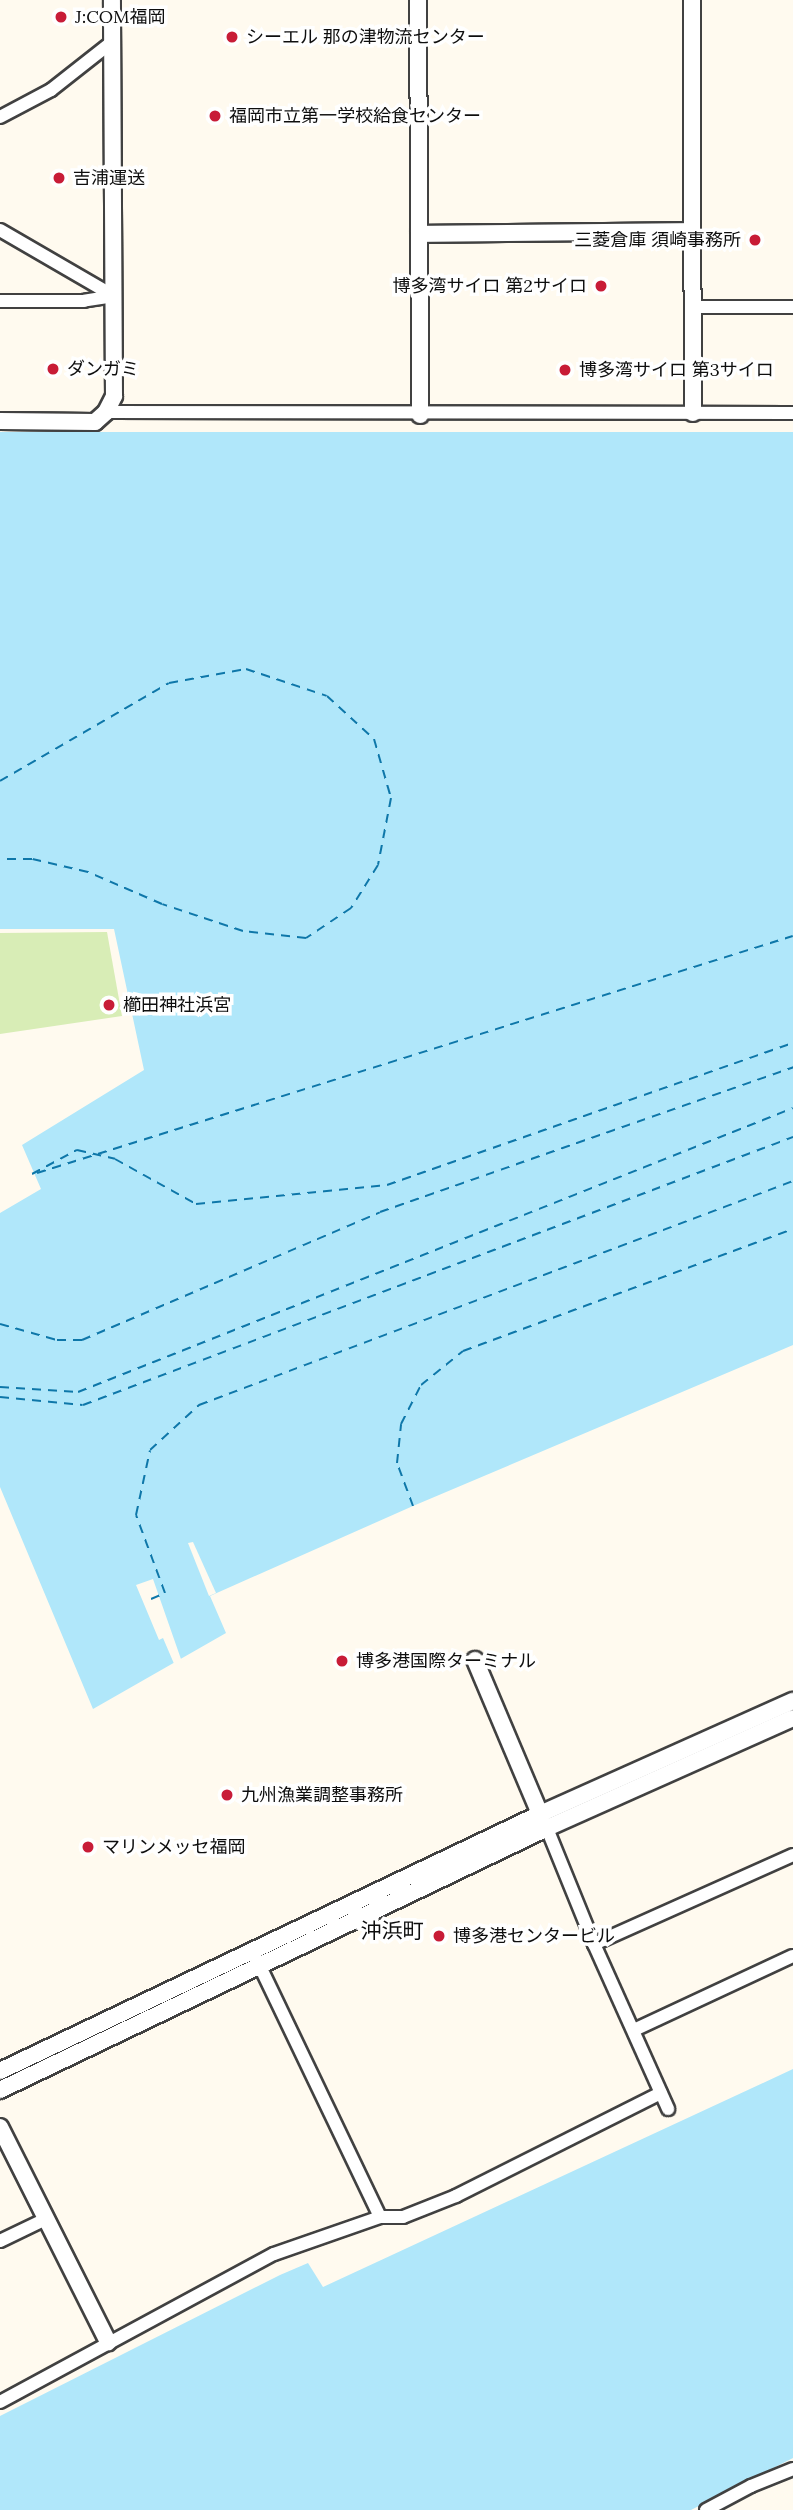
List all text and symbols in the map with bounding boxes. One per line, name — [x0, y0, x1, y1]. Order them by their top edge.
place label: J:COM福岡 — [75, 6, 166, 28]
marker: J:COM福岡 — [53, 9, 69, 25]
place label: シーエル 那の津物流センター — [246, 26, 485, 48]
marker: シーエル 那の津物流センター — [224, 29, 240, 45]
place label: 福岡市立第一学校給食センター — [229, 105, 481, 127]
marker: 福岡市立第一学校給食センター — [207, 108, 223, 124]
place label: 吉浦運送 — [73, 167, 145, 189]
marker: 吉浦運送 — [51, 170, 67, 186]
place label: 三菱倉庫 須崎事務所 — [574, 229, 741, 251]
marker: 三菱倉庫 須崎事務所 — [747, 232, 763, 248]
place label: 博多湾サイロ 第2サイロ — [393, 275, 587, 297]
marker: 博多湾サイロ 第2サイロ — [593, 278, 609, 294]
place label: ダンガミ — [67, 358, 139, 380]
place label: 博多湾サイロ 第3サイロ — [579, 359, 774, 381]
marker: ダンガミ — [45, 361, 61, 377]
marker: 博多湾サイロ 第3サイロ — [557, 362, 573, 378]
place label: 櫛田神社浜宮 — [123, 994, 231, 1016]
marker: 櫛田神社浜宮 — [101, 997, 117, 1013]
place label: 博多港国際ターミナル — [356, 1650, 536, 1672]
marker: 博多港国際ターミナル — [334, 1653, 350, 1669]
place label: 九州漁業調整事務所 — [241, 1784, 403, 1806]
marker: 九州漁業調整事務所 — [219, 1787, 235, 1803]
place label: マリンメッセ福岡 — [102, 1836, 246, 1858]
marker: マリンメッセ福岡 — [80, 1839, 96, 1855]
district label: 沖浜町 — [361, 1918, 423, 1944]
place label: 博多港センタービル — [453, 1925, 615, 1947]
marker: 博多港センタービル — [431, 1928, 447, 1944]

